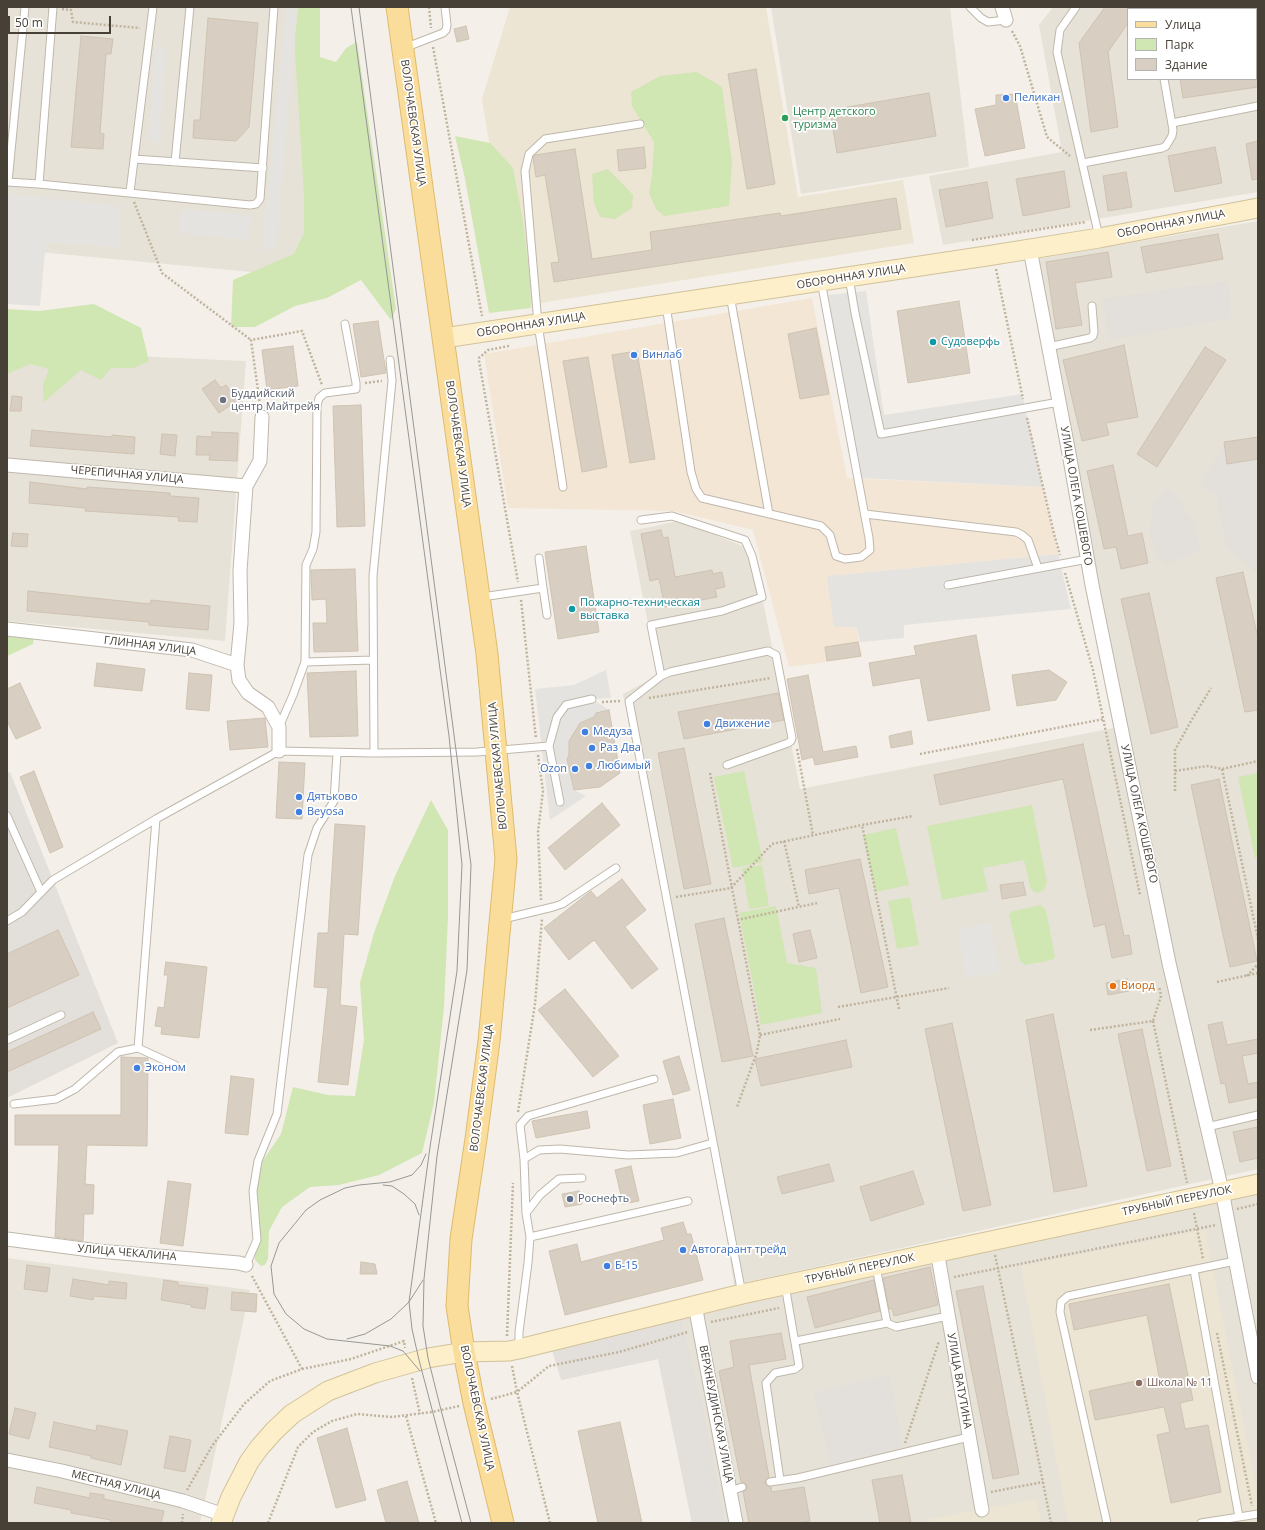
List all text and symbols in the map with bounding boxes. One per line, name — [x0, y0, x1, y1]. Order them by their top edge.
scale bar — [10, 8, 113, 34]
legend — [1127, 8, 1257, 80]
text: 50 m — [15, 14, 43, 31]
text: Улица — [1165, 16, 1201, 33]
text: Парк — [1165, 36, 1194, 53]
text: Здание — [1165, 56, 1208, 73]
street label: ВОЛОЧАЕВСКАЯ УЛИЦА — [398, 59, 428, 187]
place label: Пеликан — [1014, 91, 1060, 105]
marker: Пеликан — [1001, 93, 1011, 103]
place label: Центр детского туризма — [793, 105, 876, 131]
marker: Центр детского туризма — [780, 113, 790, 123]
street label: ОБОРОННАЯ УЛИЦА — [1116, 207, 1226, 241]
street label: ОБОРОННАЯ УЛИЦА — [796, 262, 906, 292]
street label: ОБОРОННАЯ УЛИЦА — [476, 310, 586, 340]
place label: Судоверфь — [941, 335, 1000, 349]
marker: Судоверфь — [928, 337, 938, 347]
place label: Винлаб — [642, 348, 682, 362]
marker: Винлаб — [629, 350, 639, 360]
street label: ВОЛОЧАЕВСКАЯ УЛИЦА — [443, 380, 473, 508]
place label: Буддийский центр Майтрейя — [231, 387, 320, 413]
marker: Буддийский центр Майтрейя — [218, 395, 228, 405]
street label: УЛИЦА ОЛЕГА КОШЕВОГО — [1057, 425, 1095, 567]
street label: ЧЕРЕПИЧНАЯ УЛИЦА — [70, 463, 184, 487]
place label: Пожарно-техническая выставка — [580, 596, 700, 622]
marker: Пожарно-техническая выставка — [567, 604, 577, 614]
street label: ГЛИННАЯ УЛИЦА — [103, 634, 197, 658]
street label: ВОЛОЧАЕВСКАЯ УЛИЦА — [486, 702, 510, 830]
place label: Движение — [715, 717, 770, 731]
marker: Движение — [702, 719, 712, 729]
place label: Медуза — [593, 725, 632, 739]
marker: Медуза — [580, 727, 590, 737]
place label: Раз Два — [600, 741, 641, 755]
marker: Раз Два — [587, 743, 597, 753]
street label: УЛИЦА ОЛЕГА КОШЕВОГО — [1118, 743, 1160, 885]
place label: Любимый — [597, 759, 651, 773]
marker: Любимый — [584, 761, 594, 771]
place label: Ozon — [540, 762, 567, 776]
marker: Ozon — [570, 764, 580, 774]
place label: Дятьково — [307, 790, 358, 804]
marker: Дятьково — [294, 792, 304, 802]
place label: Beyosa — [307, 805, 344, 819]
marker: Beyosa — [294, 807, 304, 817]
place label: Виорд — [1121, 979, 1155, 993]
marker: Виорд — [1108, 981, 1118, 991]
street label: ВОЛОЧАЕВСКАЯ УЛИЦА — [468, 1024, 496, 1152]
place label: Эконом — [145, 1061, 186, 1075]
marker: Эконом — [132, 1063, 142, 1073]
street label: ТРУБНЫЙ ПЕРЕУЛОК — [1121, 1183, 1233, 1219]
place label: Роснефть — [578, 1192, 629, 1206]
marker: Роснефть — [565, 1194, 575, 1204]
street label: УЛИЦА ЧЕКАЛИНА — [77, 1242, 177, 1264]
place label: Автогарант трейд — [691, 1243, 786, 1257]
marker: Автогарант трейд — [678, 1245, 688, 1255]
street label: ТРУБНЫЙ ПЕРЕУЛОК — [804, 1251, 916, 1287]
place label: Б-15 — [615, 1259, 638, 1273]
marker: Б-15 — [602, 1261, 612, 1271]
street label: УЛИЦА ВАТУТИНА — [944, 1332, 974, 1430]
street label: ВОЛОЧАЕВСКАЯ УЛИЦА — [457, 1344, 497, 1472]
street label: ВЕРХНЕУДИНСКАЯ УЛИЦА — [696, 1344, 736, 1484]
place label: Школа № 11 — [1147, 1376, 1213, 1390]
marker: Школа № 11 — [1134, 1378, 1144, 1388]
street label: МЕСТНАЯ УЛИЦА — [70, 1467, 162, 1503]

